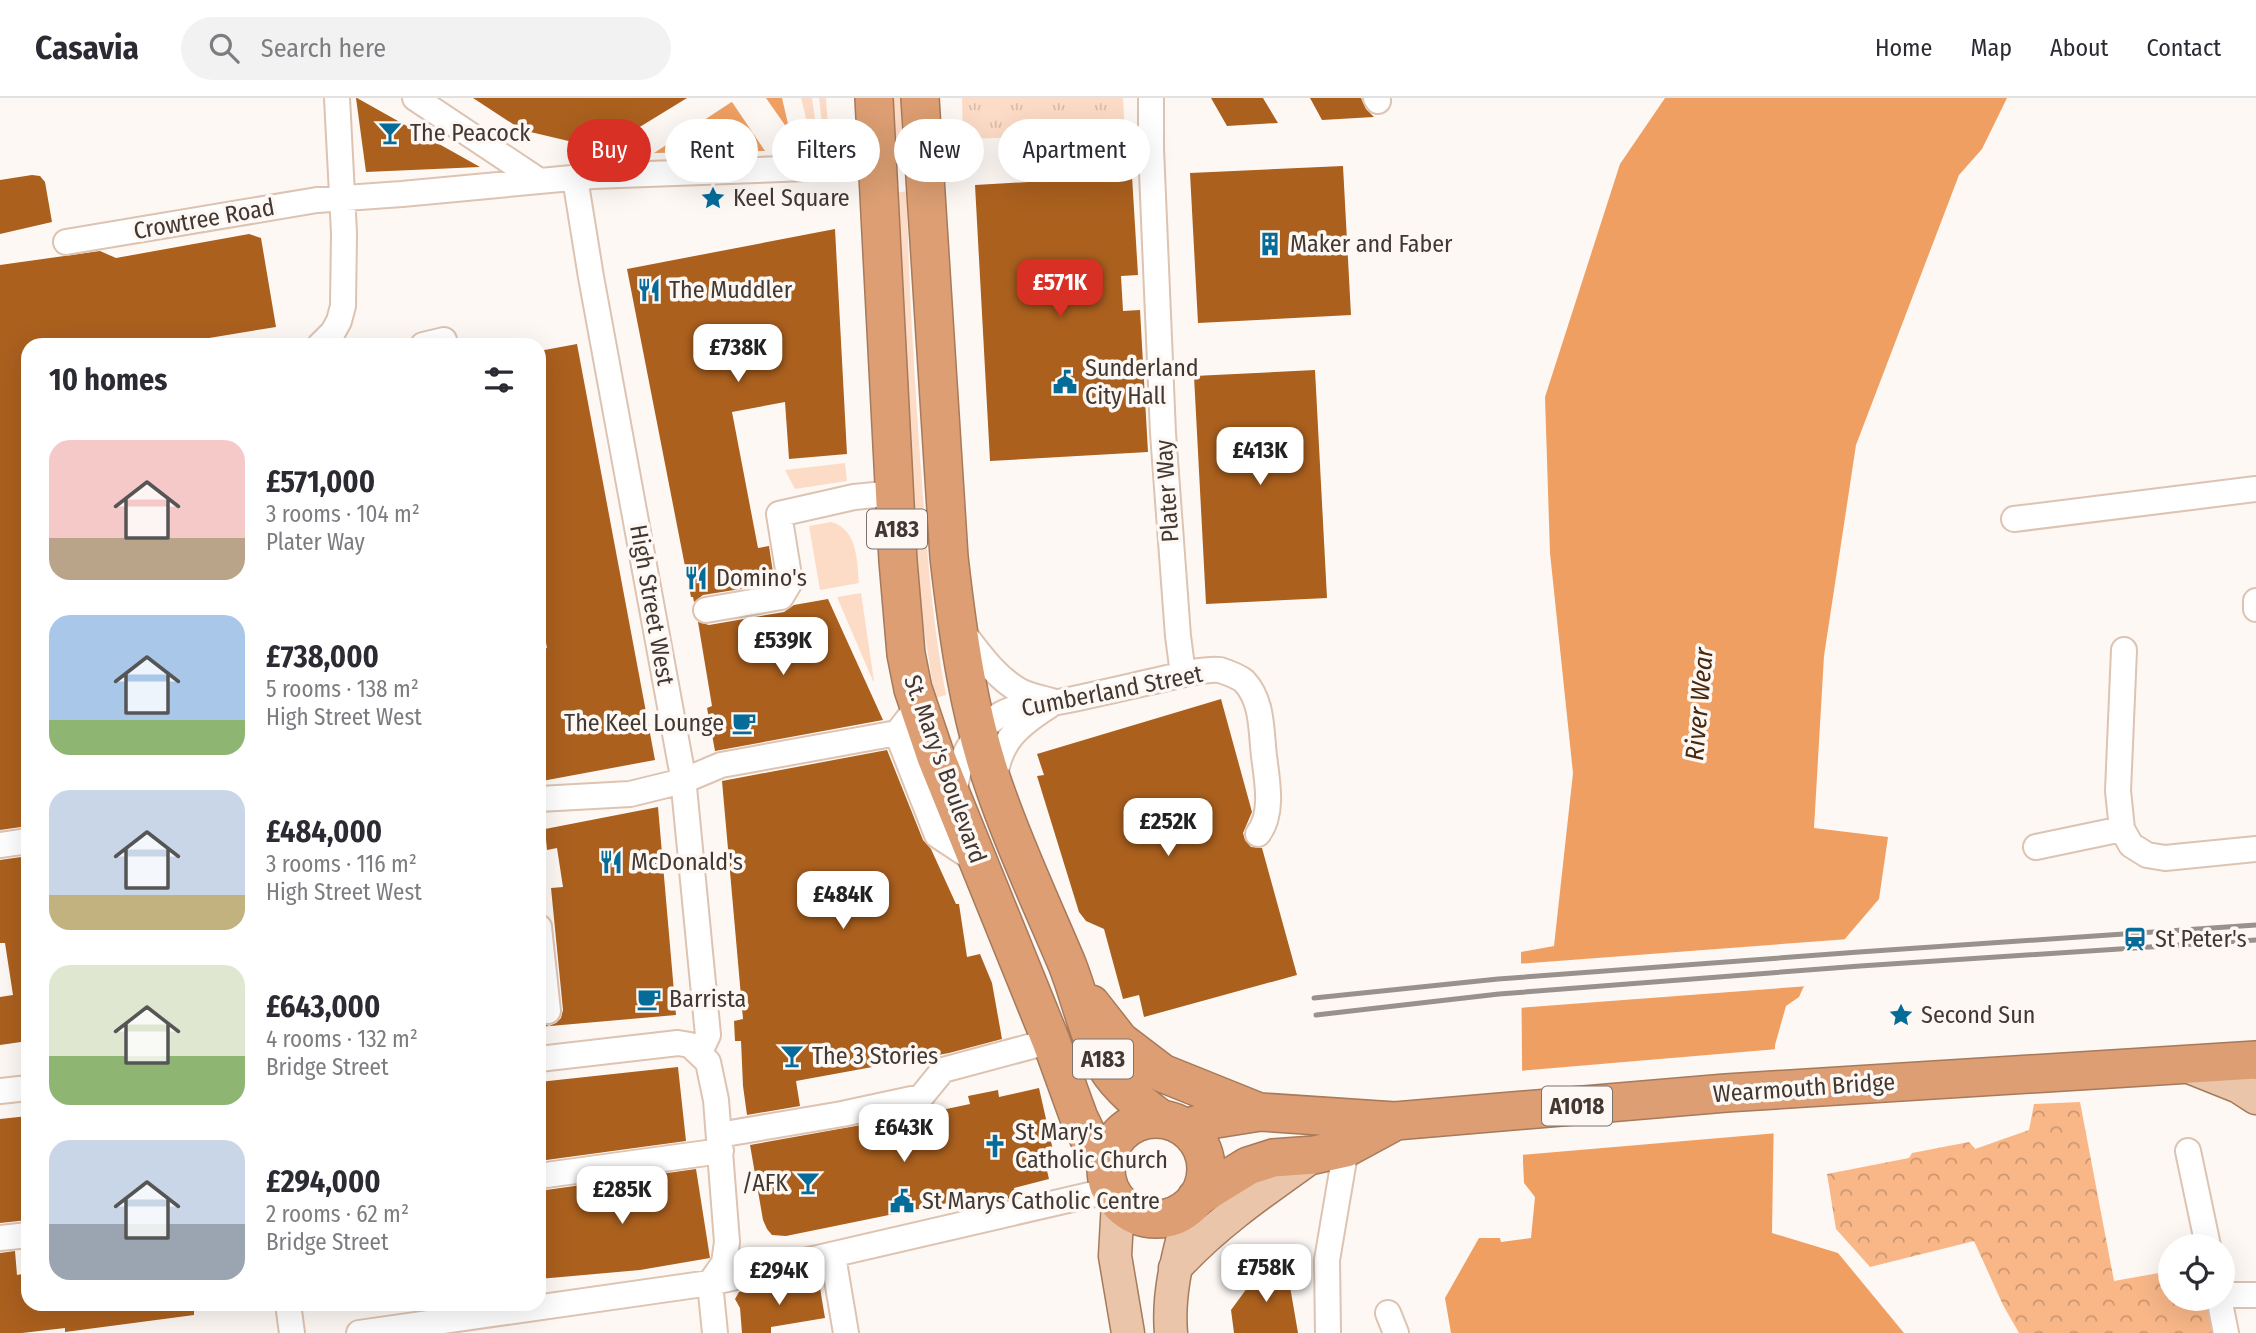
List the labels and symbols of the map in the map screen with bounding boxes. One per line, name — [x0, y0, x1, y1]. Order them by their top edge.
bar icon: The Peacock — [376, 119, 404, 147]
place label: The Peacock — [410, 119, 531, 147]
place icon: Keel Square — [699, 184, 727, 212]
place label: Keel Square — [733, 184, 850, 212]
street label: Crowtree Road — [131, 193, 277, 245]
building icon: Maker and Faber — [1256, 230, 1284, 258]
place label: Maker and Faber — [1290, 230, 1453, 258]
pin: £571K — [1011, 260, 1109, 319]
restaurant icon: The Muddler — [635, 276, 663, 304]
place label: The Muddler — [669, 276, 793, 304]
pin: £738K — [689, 324, 787, 384]
place label: Sunderland City Hall — [1085, 354, 1199, 410]
public building icon: Sunderland City Hall — [1051, 368, 1079, 396]
pin: £413K — [1211, 428, 1309, 487]
street label: Plater Way — [1149, 438, 1185, 543]
road number: A183 — [867, 510, 927, 548]
street label: High Street West — [624, 523, 680, 688]
restaurant icon: Domino's — [682, 564, 710, 592]
place label: Domino's — [716, 564, 807, 592]
pin: £539K — [734, 618, 832, 677]
water label: River Wear — [1679, 645, 1720, 762]
street label: Cumberland Street — [1019, 660, 1205, 722]
street label: St. Mary's Boulevard — [898, 671, 992, 867]
place label: The Keel Lounge — [564, 709, 724, 737]
cafe icon: The Keel Lounge — [730, 709, 758, 737]
pin: £252K — [1119, 798, 1217, 858]
restaurant icon: McDonald's — [597, 848, 625, 876]
place label: McDonald's — [631, 848, 743, 876]
pin: £484K — [794, 872, 892, 931]
station icon: St Peter's — [2121, 925, 2149, 953]
place label: St Peter's — [2155, 925, 2247, 953]
cafe icon: Barrista — [635, 985, 663, 1013]
place label: Barrista — [669, 985, 746, 1013]
place icon: Second Sun — [1887, 1001, 1915, 1029]
place label: Second Sun — [1921, 1001, 2035, 1029]
road number: A183 — [1073, 1040, 1133, 1078]
bar icon: The 3 Stories — [778, 1042, 806, 1070]
place label: The 3 Stories — [812, 1042, 938, 1070]
street label: Wearmouth Bridge — [1712, 1068, 1896, 1108]
road number: A1018 — [1542, 1086, 1612, 1126]
pin: £643K — [855, 1104, 953, 1164]
place label: St Mary's Catholic Church — [1015, 1118, 1168, 1174]
church icon: St Mary's Catholic Church — [981, 1132, 1009, 1160]
pin: £285K — [573, 1166, 671, 1226]
place label: /AFK — [742, 1169, 788, 1197]
bar icon: /AFK — [794, 1169, 822, 1197]
public building icon: St Marys Catholic Centre — [888, 1187, 916, 1215]
place label: St Marys Catholic Centre — [922, 1187, 1160, 1215]
pin: £758K — [1217, 1244, 1315, 1304]
pin: £294K — [730, 1248, 828, 1307]

